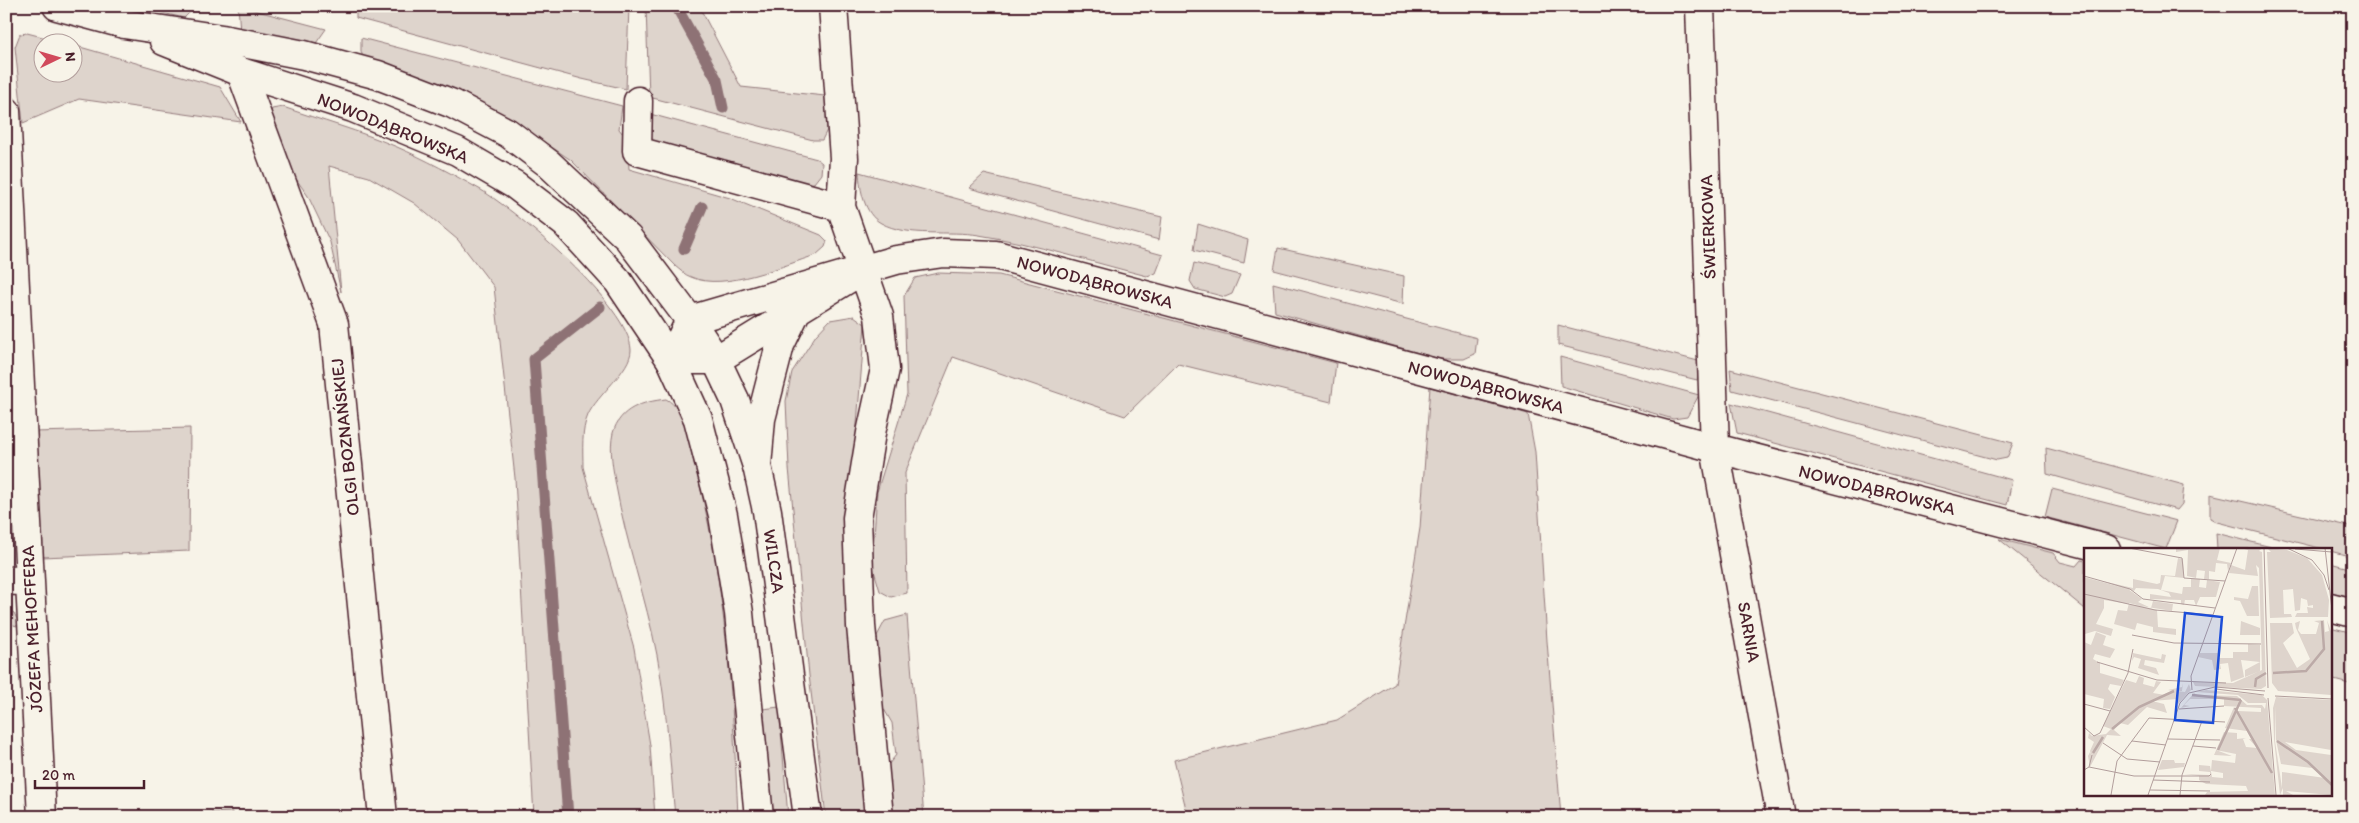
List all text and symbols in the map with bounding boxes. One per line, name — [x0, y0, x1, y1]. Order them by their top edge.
north arrow — [32, 32, 82, 82]
text: N — [62, 51, 79, 62]
street label: NOWODĄBROWSKA — [314, 88, 472, 169]
street label: ŚWIERKOWA — [1695, 174, 1721, 280]
street label: NOWODĄBROWSKA — [1014, 251, 1176, 314]
street label: NOWODĄBROWSKA — [1405, 356, 1567, 419]
street label: OLGI BOZNAŃSKIEJ — [326, 357, 364, 517]
street label: NOWODĄBROWSKA — [1796, 460, 1958, 520]
street label: WILCZA — [759, 528, 789, 595]
street label: JÓZEFA MEHOFFERA — [17, 544, 47, 713]
inset map — [2084, 548, 2332, 796]
street label: SARNIA — [1733, 600, 1765, 664]
scale bar — [35, 758, 144, 790]
text: 20 m — [42, 766, 76, 784]

